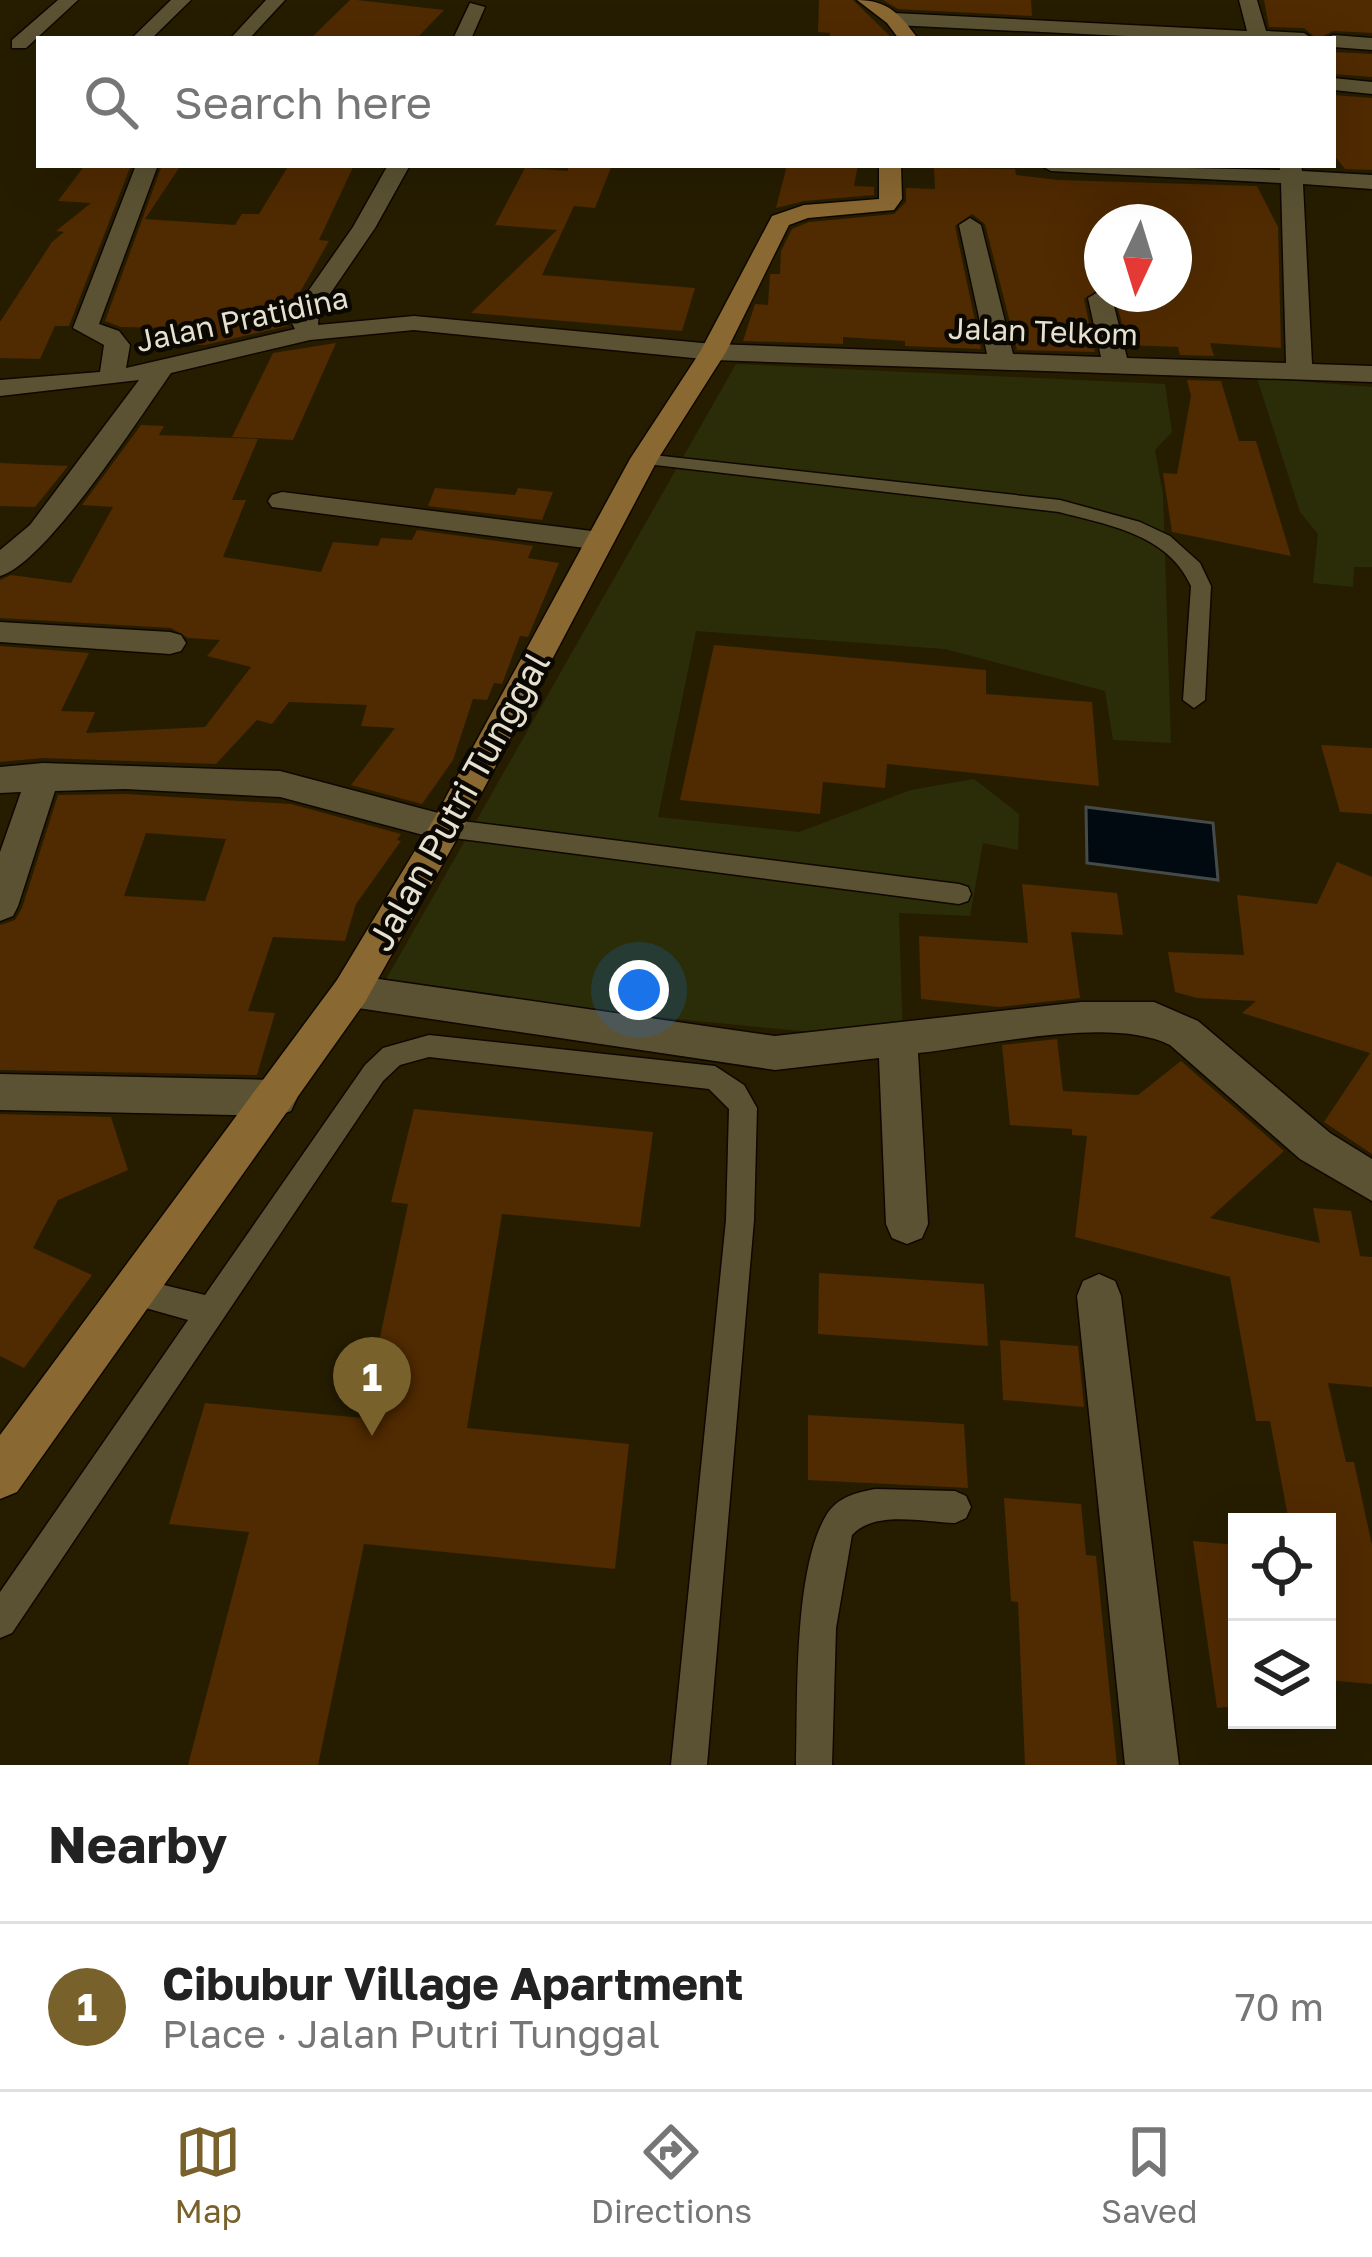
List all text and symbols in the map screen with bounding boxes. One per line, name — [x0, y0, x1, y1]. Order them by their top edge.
search box — [36, 36, 1336, 168]
icon: search — [78, 69, 144, 135]
text: Search here — [174, 75, 432, 129]
north arrow — [1084, 204, 1192, 312]
street label: Jalan Pratidina — [133, 279, 351, 359]
street label: Jalan Telkom — [947, 310, 1139, 352]
street label: Jalan Putri Tunggal — [358, 644, 558, 958]
your location — [609, 960, 669, 1020]
pin: 1 — [333, 1337, 411, 1436]
map controls — [1228, 1513, 1336, 1729]
button: locate — [1228, 1513, 1336, 1621]
button: layers — [1228, 1621, 1336, 1729]
text: Nearby — [48, 1813, 227, 1874]
text: Cibubur Village Apartment — [162, 1956, 743, 2010]
text: 1 — [77, 1983, 97, 2030]
text: 70 m — [1235, 1983, 1324, 2030]
text: Place · Jalan Putri Tunggal — [162, 2010, 660, 2057]
tab: Map — [175, 2119, 242, 2230]
tab: Directions — [591, 2119, 752, 2230]
tab: Saved — [1101, 2119, 1197, 2230]

